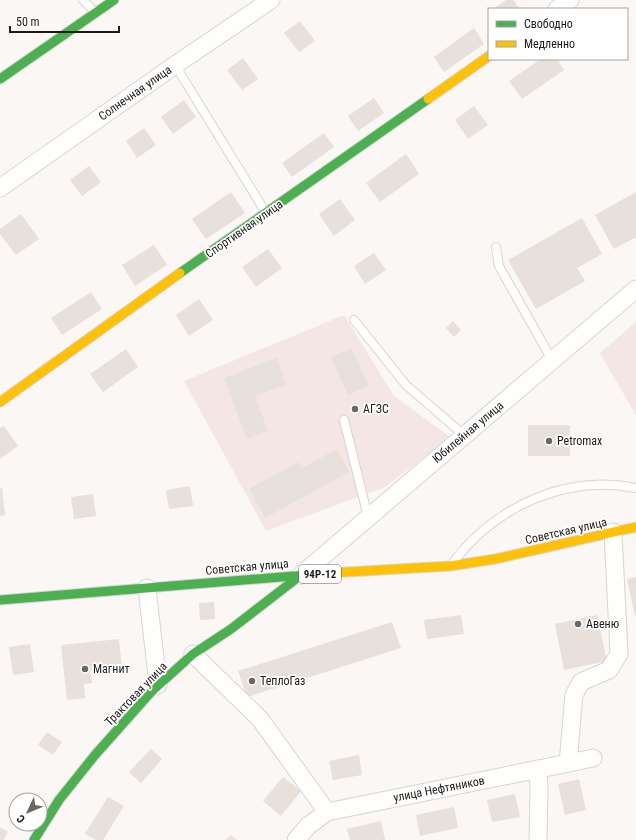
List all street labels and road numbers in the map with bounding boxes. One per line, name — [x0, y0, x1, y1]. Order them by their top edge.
street label: Солнечная улица — [96, 63, 174, 123]
street label: Спортивная улица — [203, 197, 286, 261]
street label: Юбилейная улица — [430, 398, 507, 466]
street label: Советская улица — [524, 515, 609, 547]
street label: Советская улица — [205, 556, 290, 578]
road number: 94Р-12 — [299, 565, 341, 583]
street label: Трактовая улица — [102, 659, 170, 729]
street label: улица Нефтяников — [392, 773, 486, 805]

